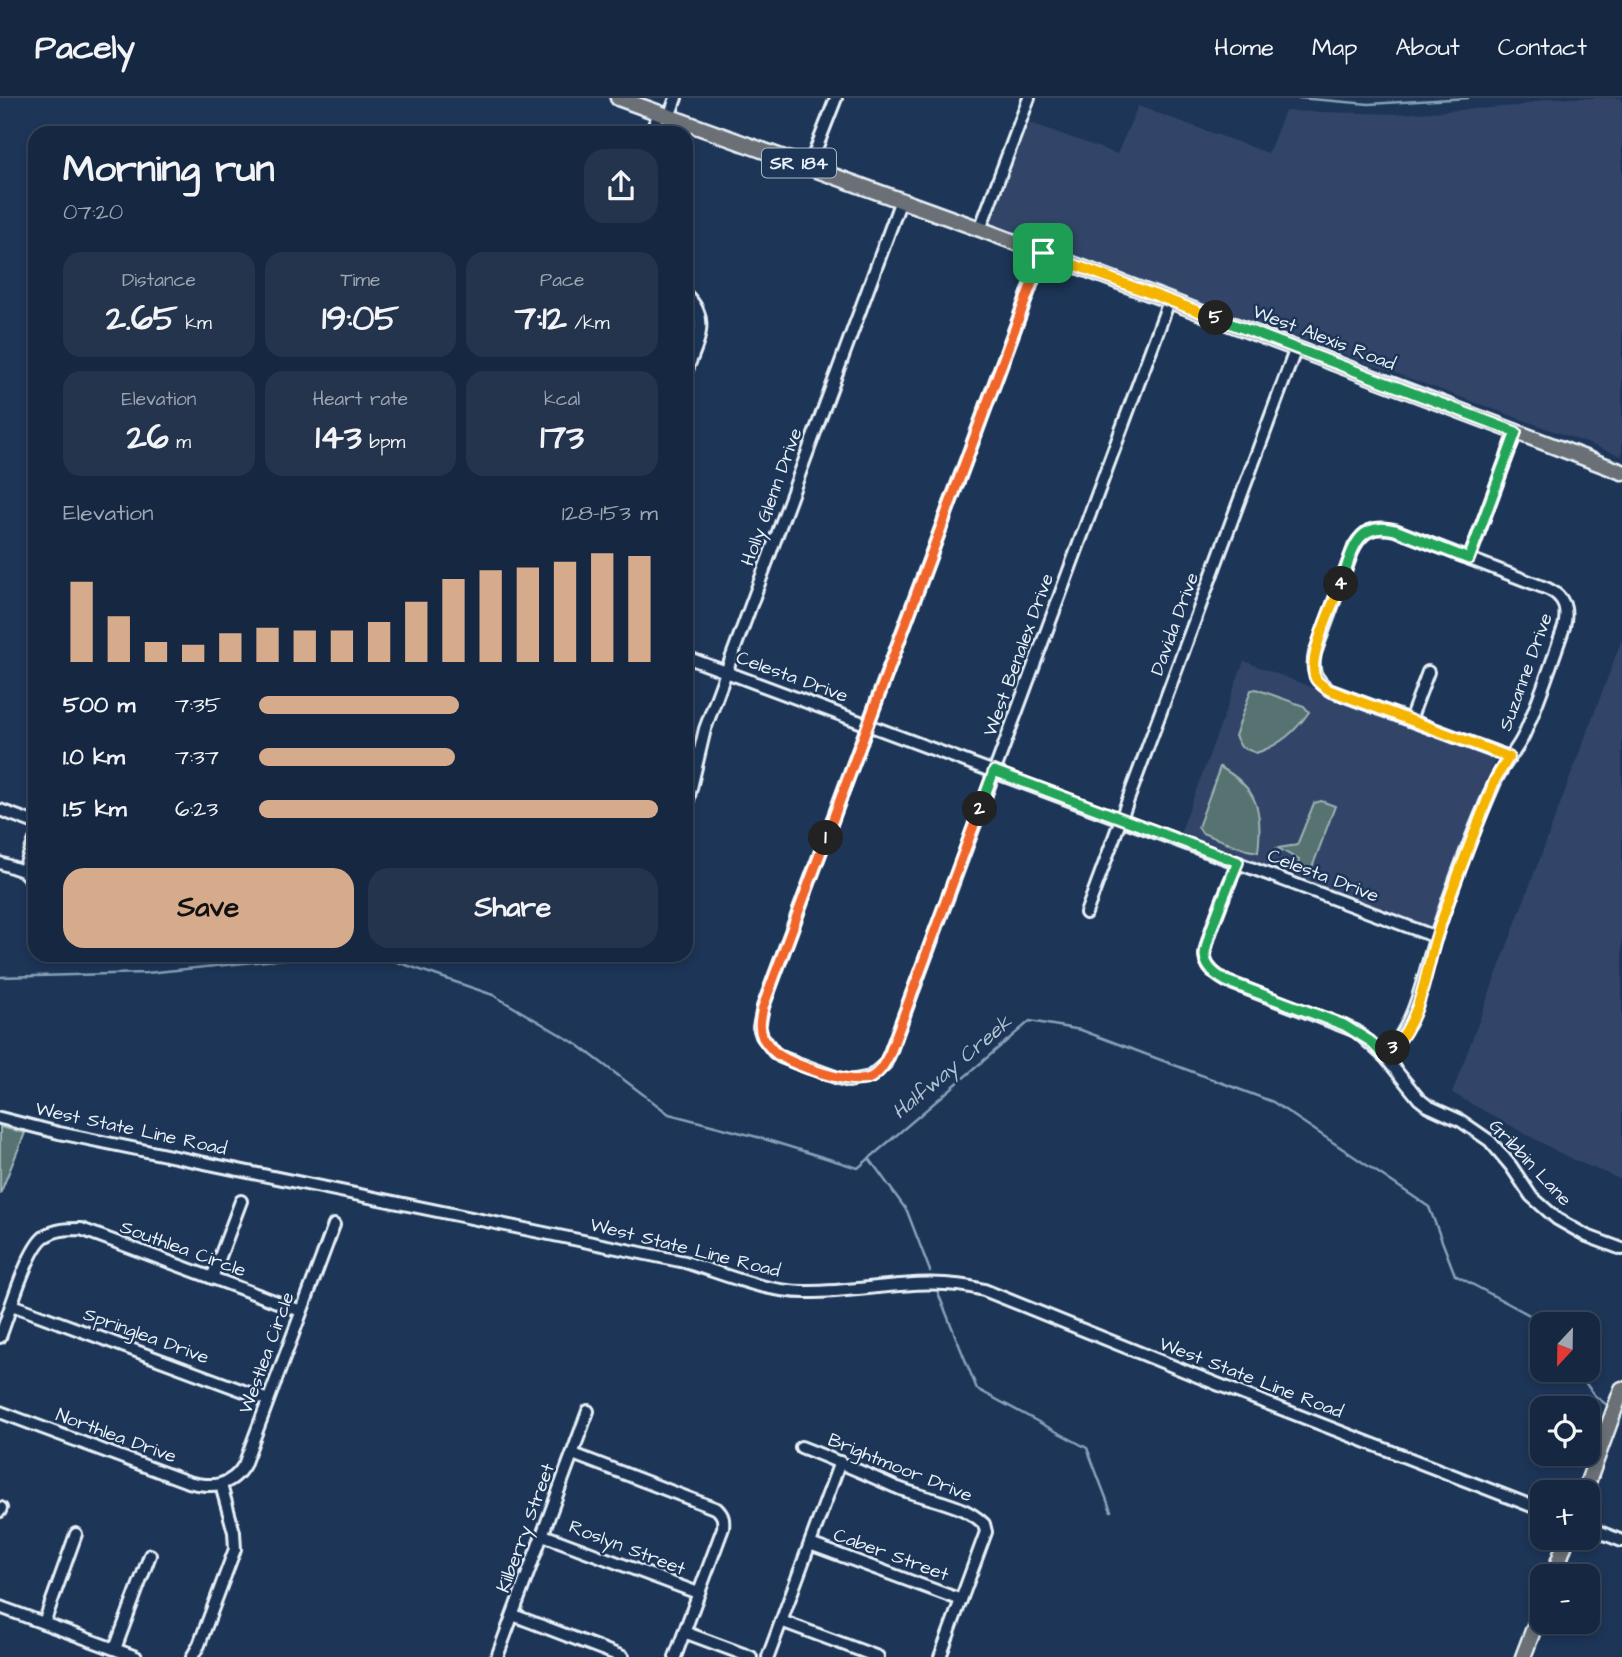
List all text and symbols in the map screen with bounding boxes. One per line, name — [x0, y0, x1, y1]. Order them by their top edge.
text: Pacely — [35, 25, 135, 71]
text: Home — [1214, 31, 1274, 65]
text: Map — [1312, 31, 1357, 65]
text: About — [1395, 31, 1460, 65]
text: Contact — [1498, 31, 1587, 65]
text: Morning run — [63, 144, 275, 196]
button: share — [584, 149, 658, 223]
road number: SR 184 — [762, 149, 836, 178]
text: 07:20 — [63, 196, 123, 228]
pin — [1013, 223, 1073, 283]
icon: arrive — [1024, 234, 1062, 272]
text: Distance — [122, 267, 196, 294]
text: Time — [341, 267, 380, 294]
text: Pace — [540, 267, 584, 294]
text: 2.65 — [106, 294, 178, 343]
text: 19:05 — [322, 294, 399, 343]
text: 7:12 — [515, 294, 567, 343]
street label: West Alexis Road — [1249, 298, 1400, 378]
pin: 5 — [1198, 300, 1234, 336]
text: 5 — [1209, 304, 1222, 331]
text: km — [178, 310, 212, 337]
text: /km — [567, 310, 609, 337]
text: Elevation — [121, 386, 196, 413]
text: Heart rate — [313, 386, 408, 413]
text: kcal — [544, 386, 580, 413]
text: 26 — [127, 413, 169, 462]
text: 143 — [316, 413, 362, 462]
text: 173 — [540, 413, 584, 462]
street label: Holly Glenn Drive — [735, 424, 810, 570]
text: m — [169, 429, 191, 456]
text: bpm — [362, 429, 405, 456]
text: Elevation — [63, 497, 154, 529]
text: 128–153 m — [562, 497, 658, 529]
pin: 4 — [1324, 566, 1358, 602]
street label: Davida Drive — [1144, 569, 1206, 679]
street label: West Benalex Drive — [977, 570, 1061, 740]
text: 4 — [1334, 570, 1347, 597]
street label: Suzanne Drive — [1492, 609, 1560, 735]
street label: Celesta Drive — [732, 644, 852, 710]
text: 500 m — [63, 689, 135, 721]
text: 7:35 — [175, 689, 221, 721]
text: 1.0 km — [63, 741, 125, 773]
text: 7:37 — [175, 741, 219, 773]
pin: 2 — [962, 792, 998, 826]
text: 1.5 km — [63, 793, 127, 825]
text: 6:23 — [175, 793, 218, 825]
text: 2 — [974, 795, 985, 822]
pin: 1 — [808, 820, 844, 856]
text: 1 — [824, 824, 827, 851]
street label: Celesta Drive — [1263, 842, 1383, 910]
button: Save — [63, 868, 354, 948]
button: Share — [368, 868, 658, 948]
water label: Halfway Creek — [886, 1007, 1020, 1127]
pin: 3 — [1376, 1030, 1410, 1066]
text: 3 — [1388, 1034, 1397, 1061]
street label: West State Line Road — [33, 1096, 230, 1163]
street label: Gribbin Lane — [1482, 1113, 1578, 1213]
street label: West State Line Road — [587, 1211, 783, 1285]
street label: Southlea Circle — [116, 1214, 250, 1284]
street label: Westlea Circle — [232, 1288, 302, 1418]
street label: Springlea Drive — [79, 1301, 213, 1372]
north arrow — [1530, 1312, 1600, 1382]
map controls — [1530, 1312, 1600, 1634]
street label: West State Line Road — [1155, 1330, 1347, 1426]
button: locate — [1530, 1396, 1600, 1466]
street label: Northlea Drive — [52, 1402, 180, 1470]
street label: Brightmoor Drive — [823, 1427, 976, 1510]
street label: Kilberry Street — [490, 1459, 563, 1597]
button: + — [1530, 1480, 1600, 1550]
street label: Roslyn Street — [564, 1513, 690, 1584]
street label: Caber Street — [830, 1522, 953, 1588]
button: − — [1530, 1564, 1600, 1634]

